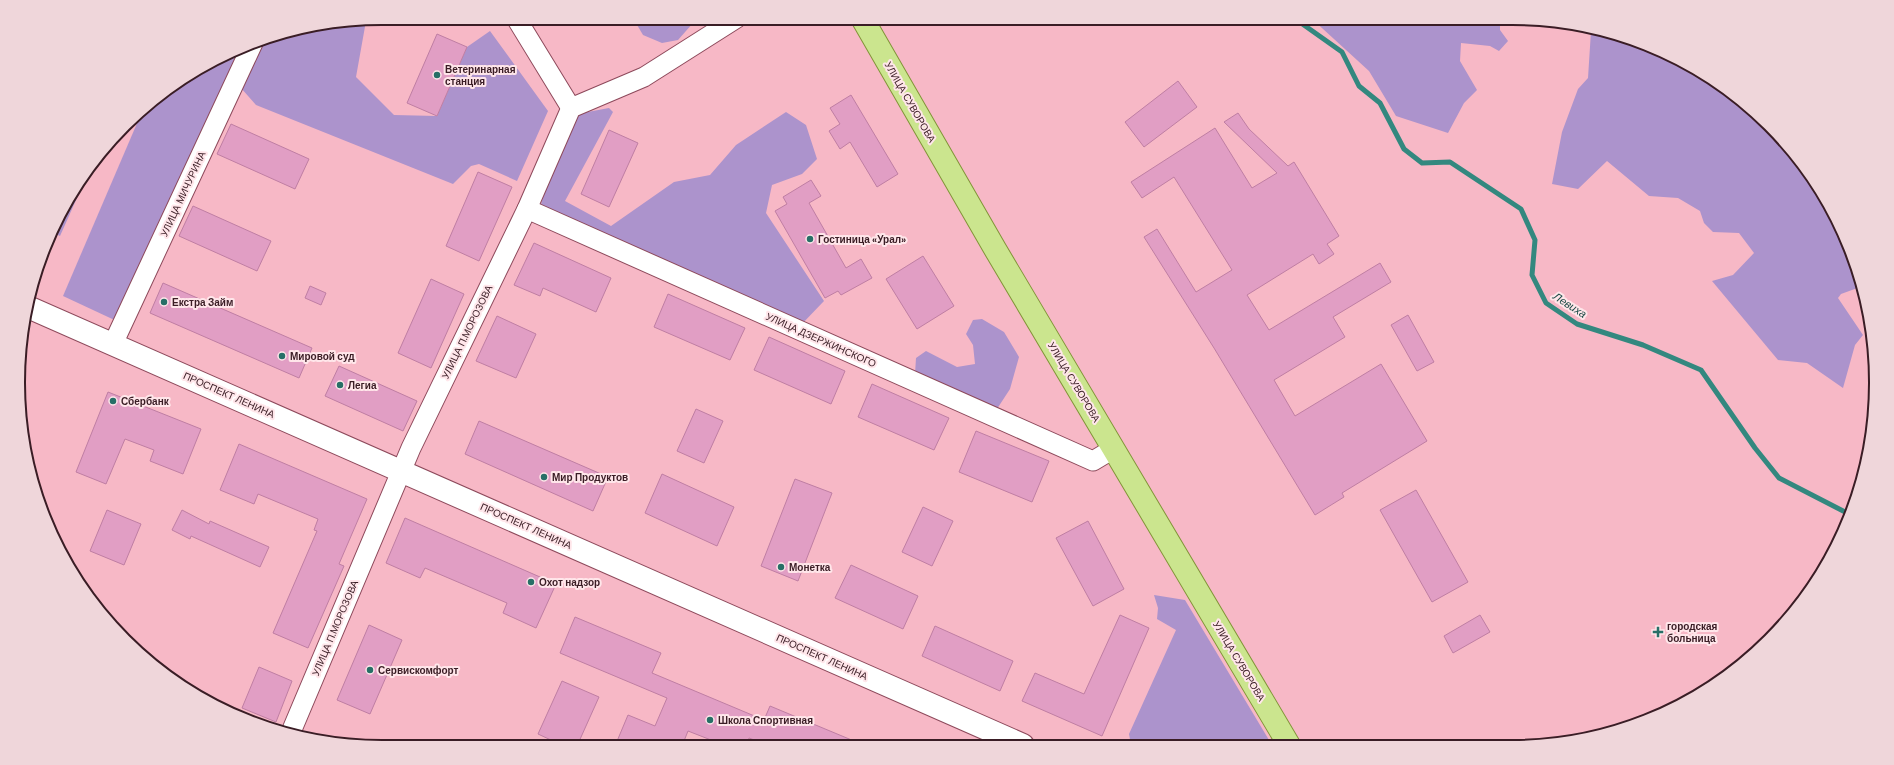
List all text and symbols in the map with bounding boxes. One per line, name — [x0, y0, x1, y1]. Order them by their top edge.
street label: УЛИЦА СУВОРОВА — [882, 59, 939, 145]
place label: Ветеринарная станция — [445, 63, 516, 88]
marker: Ветеринарная станция — [432, 70, 442, 80]
street label: УЛИЦА МИЧУРИНА — [158, 149, 209, 239]
place label: Гостиница «Урал» — [818, 233, 906, 246]
marker: Гостиница «Урал» — [805, 234, 815, 244]
street label: УЛИЦА П.МОРОЗОВА — [439, 283, 496, 381]
water label: Левиха — [1550, 289, 1589, 321]
place label: Екстра Займ — [172, 296, 233, 309]
marker: Екстра Займ — [159, 297, 169, 307]
street label: УЛИЦА ДЗЕРЖИНСКОГО — [764, 310, 878, 370]
street label: УЛИЦА СУВОРОВА — [1045, 340, 1103, 425]
place label: Мировой суд — [290, 350, 355, 363]
marker: Мировой суд — [277, 351, 287, 361]
street label: ПРОСПЕКТ ЛЕНИНА — [181, 369, 277, 421]
place label: Легиа — [348, 379, 377, 392]
marker: Легиа — [335, 380, 345, 390]
place label: Сбербанк — [121, 395, 170, 408]
marker: Сбербанк — [108, 396, 118, 406]
place label: Мир Продуктов — [552, 471, 628, 484]
marker: Мир Продуктов — [539, 472, 549, 482]
street label: ПРОСПЕКТ ЛЕНИНА — [478, 500, 574, 552]
place label: Монетка — [789, 561, 831, 574]
marker: Монетка — [776, 562, 786, 572]
place label: Охот надзор — [539, 576, 600, 589]
marker: Охот надзор — [526, 577, 536, 587]
street label: УЛИЦА П.МОРОЗОВА — [309, 578, 361, 678]
street label: УЛИЦА СУВОРОВА — [1210, 619, 1268, 704]
place label: городская больница — [1667, 620, 1718, 645]
marker: городская больница — [1652, 626, 1664, 638]
street label: ПРОСПЕКТ ЛЕНИНА — [774, 631, 870, 683]
place label: Сервискомфорт — [378, 664, 459, 677]
marker: Сервискомфорт — [365, 665, 375, 675]
place label: Школа Спортивная — [718, 714, 813, 727]
marker: Школа Спортивная — [705, 715, 715, 725]

